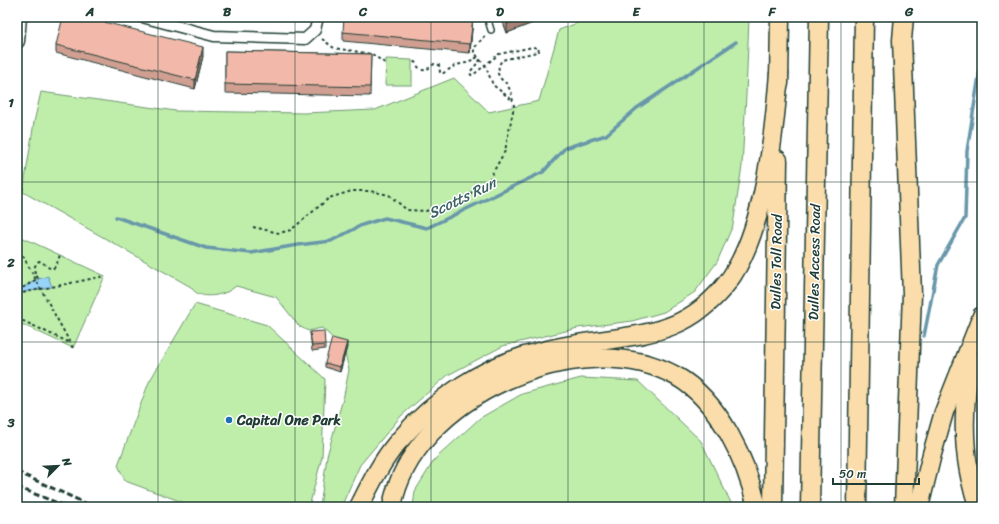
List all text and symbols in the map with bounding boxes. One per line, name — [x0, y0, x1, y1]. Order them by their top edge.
text: A — [85, 0, 94, 23]
text: B — [223, 0, 232, 23]
text: C — [358, 0, 368, 23]
text: D — [496, 0, 504, 23]
text: E — [632, 0, 641, 23]
text: F — [767, 0, 776, 23]
text: G — [904, 0, 914, 23]
text: 1 — [8, 91, 14, 114]
water label: Scotts Run — [423, 170, 502, 226]
street label: Dulles Access Road — [801, 202, 828, 320]
street label: Dulles Toll Road — [763, 212, 790, 310]
text: 2 — [6, 251, 15, 274]
place label: Capital One Park — [236, 408, 342, 433]
text: 3 — [6, 411, 15, 434]
marker: Capital One Park — [224, 415, 234, 425]
north arrow — [38, 446, 78, 486]
text: N — [56, 454, 77, 470]
scale bar — [833, 460, 919, 486]
text: 50 m — [839, 463, 866, 485]

